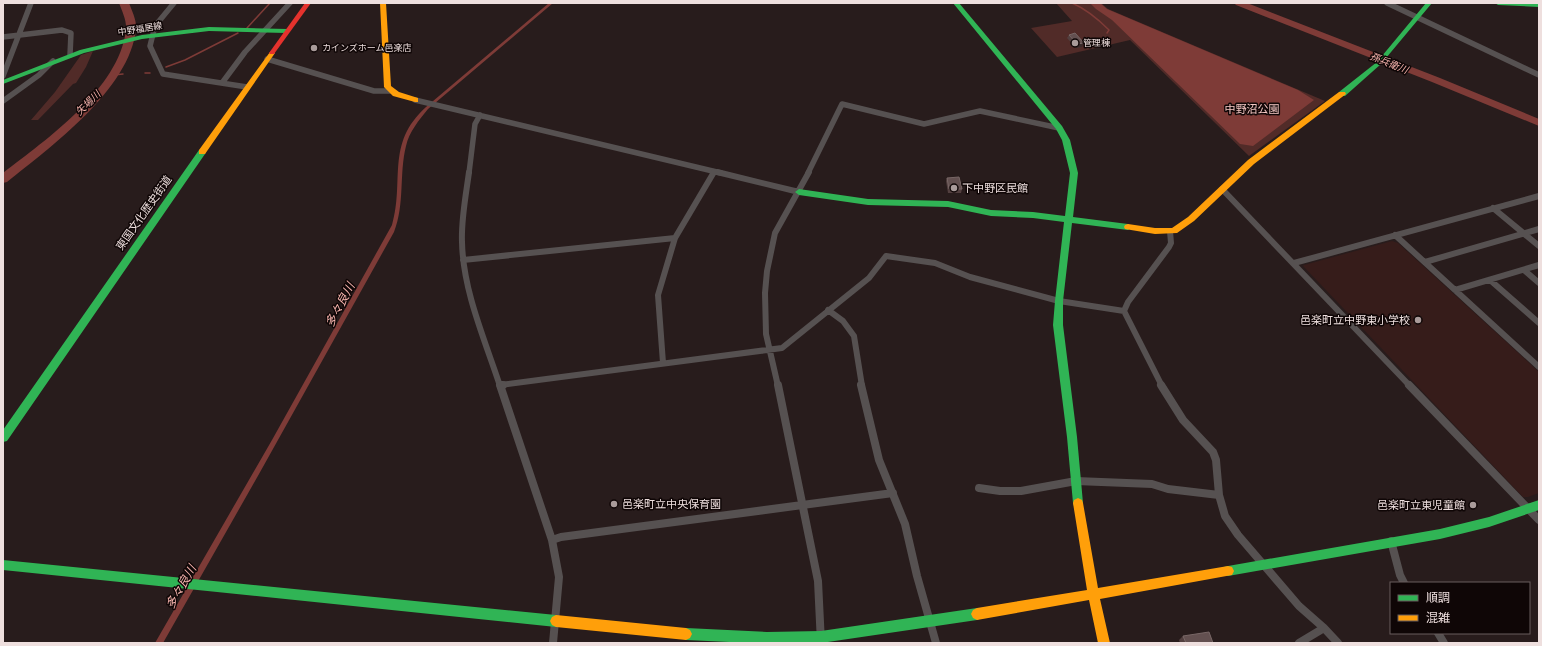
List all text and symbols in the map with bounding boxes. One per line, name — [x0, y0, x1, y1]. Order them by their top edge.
street label: 中野福居線 — [117, 20, 164, 37]
place label: 管理棟 — [1083, 37, 1111, 48]
marker: 管理棟 — [1070, 38, 1080, 48]
marker: カインズホーム邑楽店 — [309, 43, 319, 53]
place label: カインズホーム邑楽店 — [322, 43, 412, 53]
water label: 孫兵衛川 — [1368, 50, 1411, 76]
water label: 矢場川 — [74, 88, 103, 117]
park label: 中野沼公園 — [1225, 103, 1280, 116]
street label: 東国文化歴史街道 — [113, 173, 175, 253]
place label: 下中野区民館 — [962, 182, 1028, 195]
marker: 下中野区民館 — [949, 183, 959, 193]
water label: 多々良川 — [323, 279, 358, 329]
place label: 邑楽町立中野東小学校 — [1300, 314, 1410, 327]
marker: 邑楽町立中野東小学校 — [1413, 315, 1423, 325]
place label: 邑楽町立中央保育園 — [622, 498, 721, 511]
marker: 邑楽町立中央保育園 — [609, 499, 619, 509]
place label: 邑楽町立東児童館 — [1377, 499, 1465, 512]
marker: 邑楽町立東児童館 — [1468, 500, 1478, 510]
water label: 多々良川 — [163, 561, 200, 611]
legend — [1390, 582, 1530, 634]
text: 順調 — [1426, 591, 1450, 605]
text: 混雑 — [1426, 611, 1450, 625]

